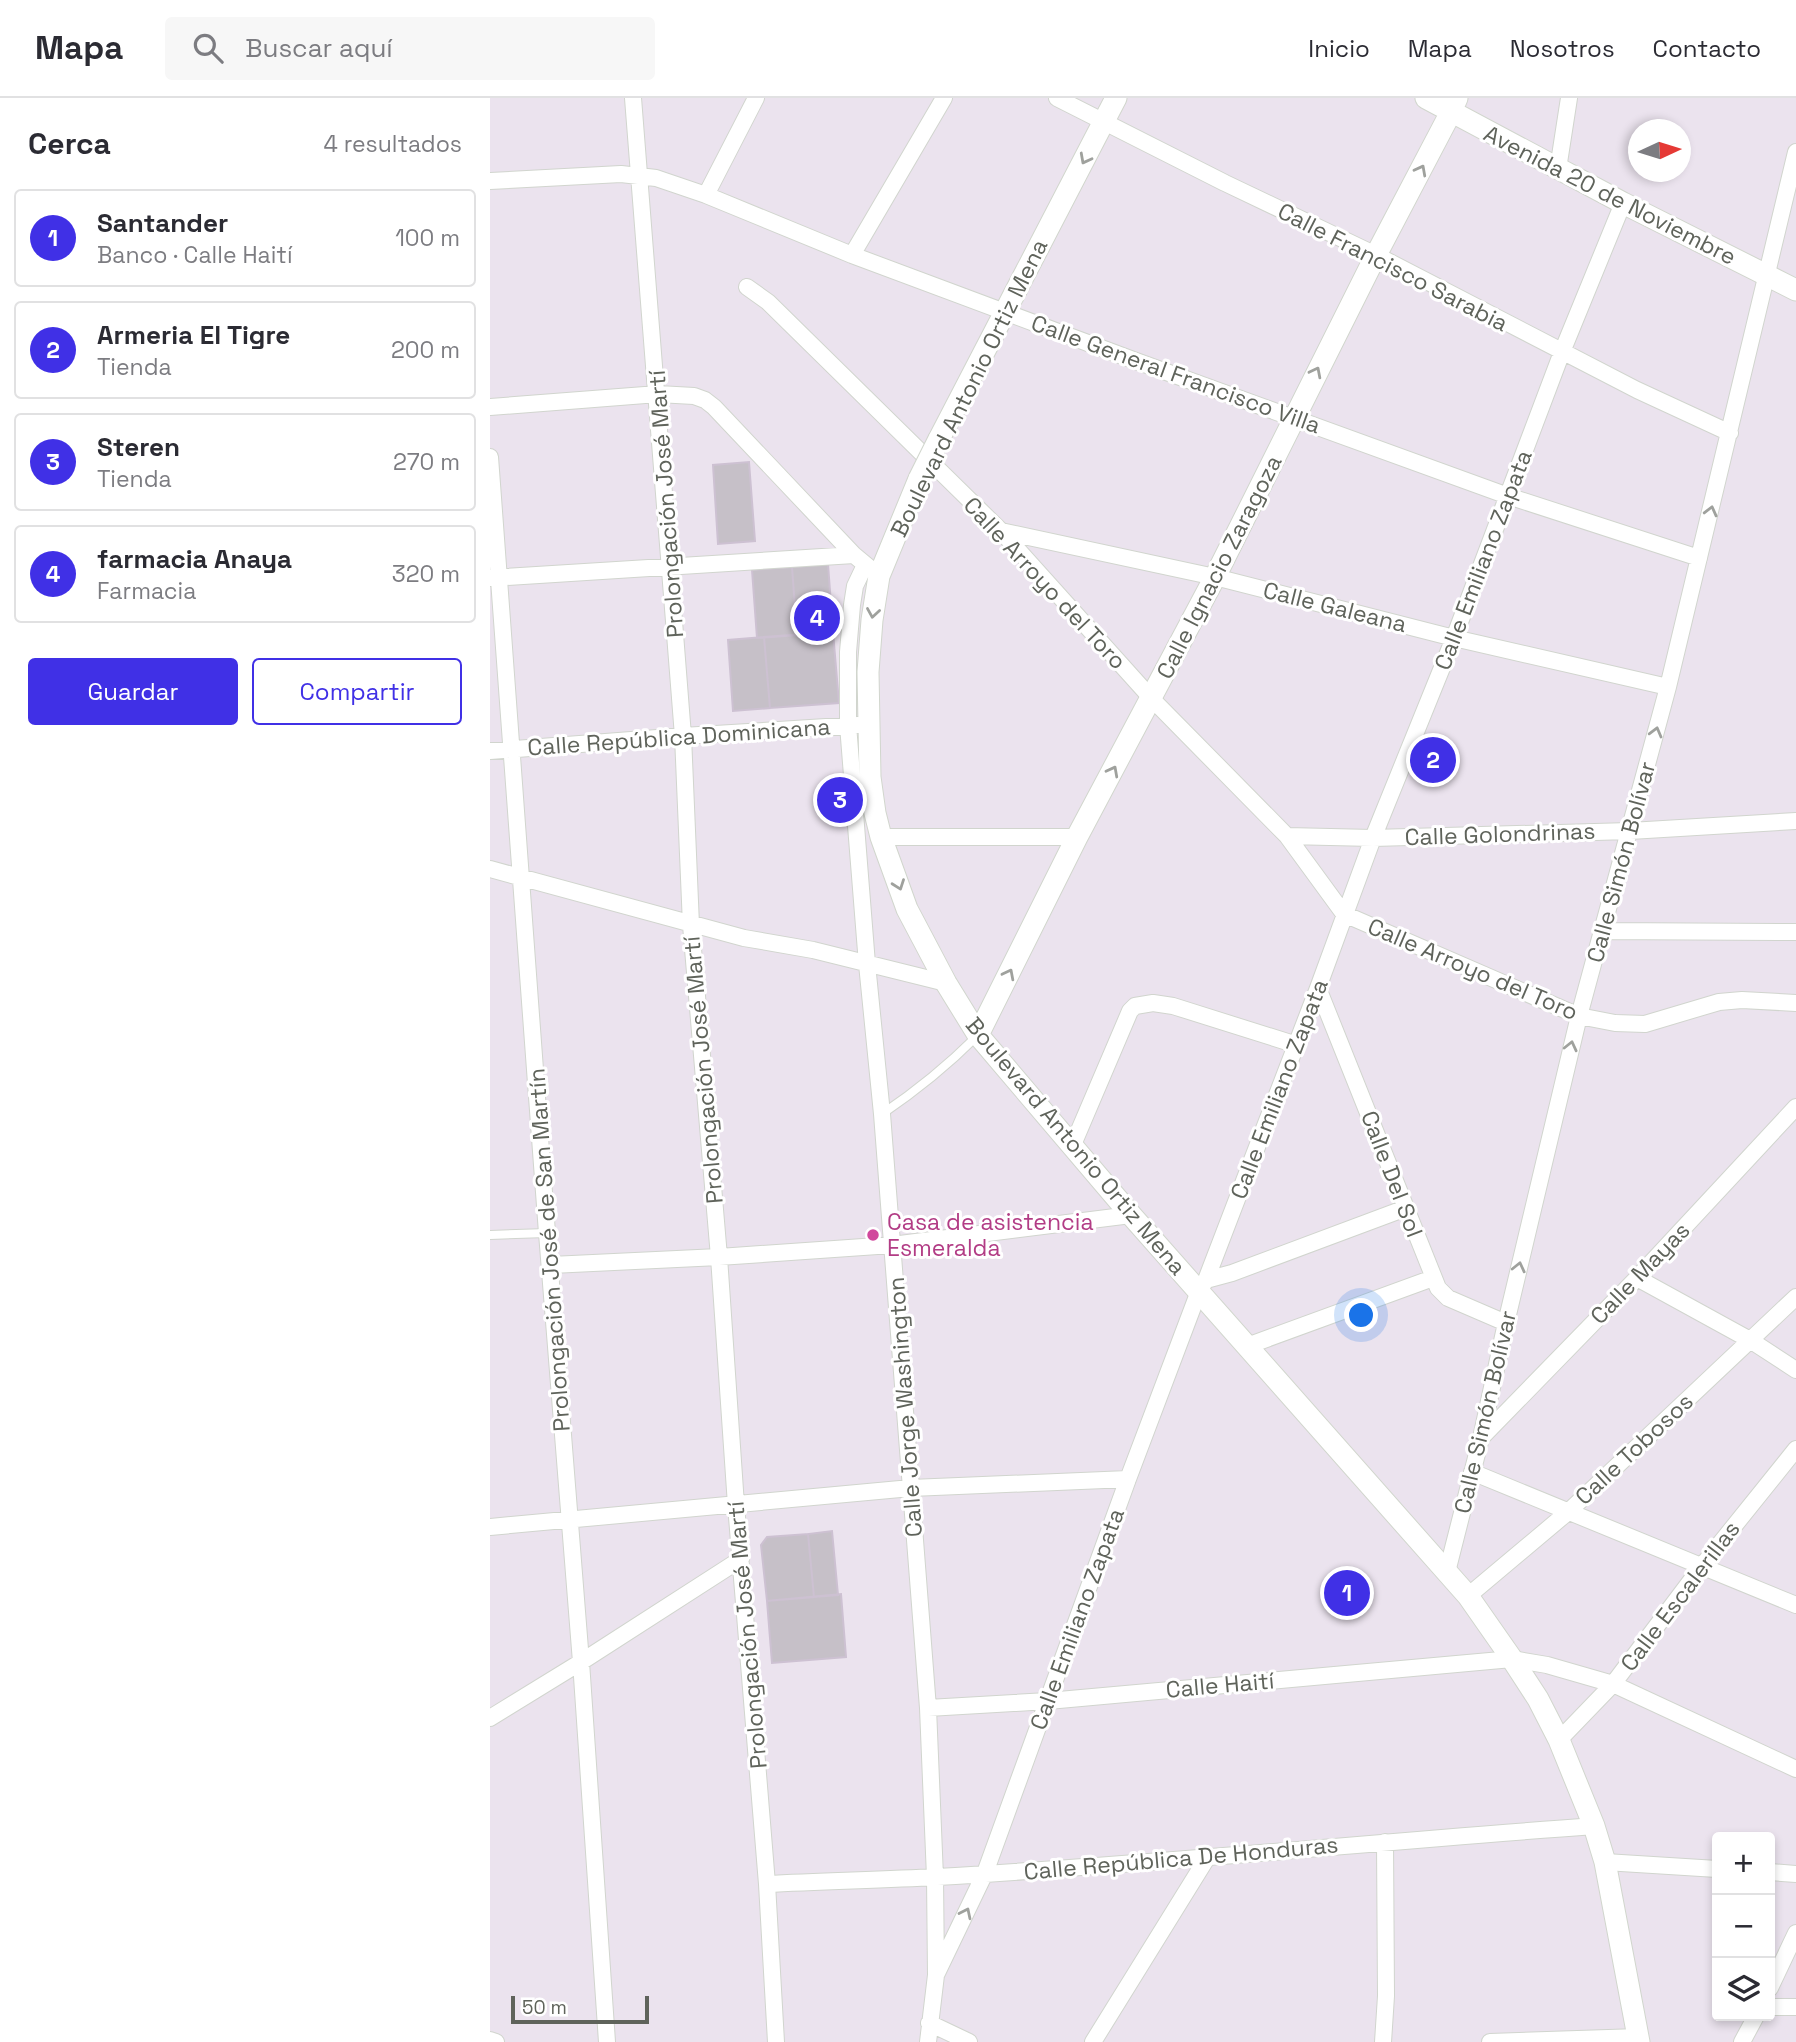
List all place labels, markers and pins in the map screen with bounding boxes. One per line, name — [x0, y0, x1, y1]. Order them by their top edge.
pin: 4 — [794, 592, 840, 644]
pin: 2 — [1410, 734, 1456, 786]
pin: 3 — [817, 774, 863, 826]
place label: Casa de asistencia Esmeralda — [887, 1207, 1094, 1263]
marker: Casa de asistencia Esmeralda — [865, 1227, 881, 1243]
pin: 1 — [1324, 1567, 1370, 1619]

